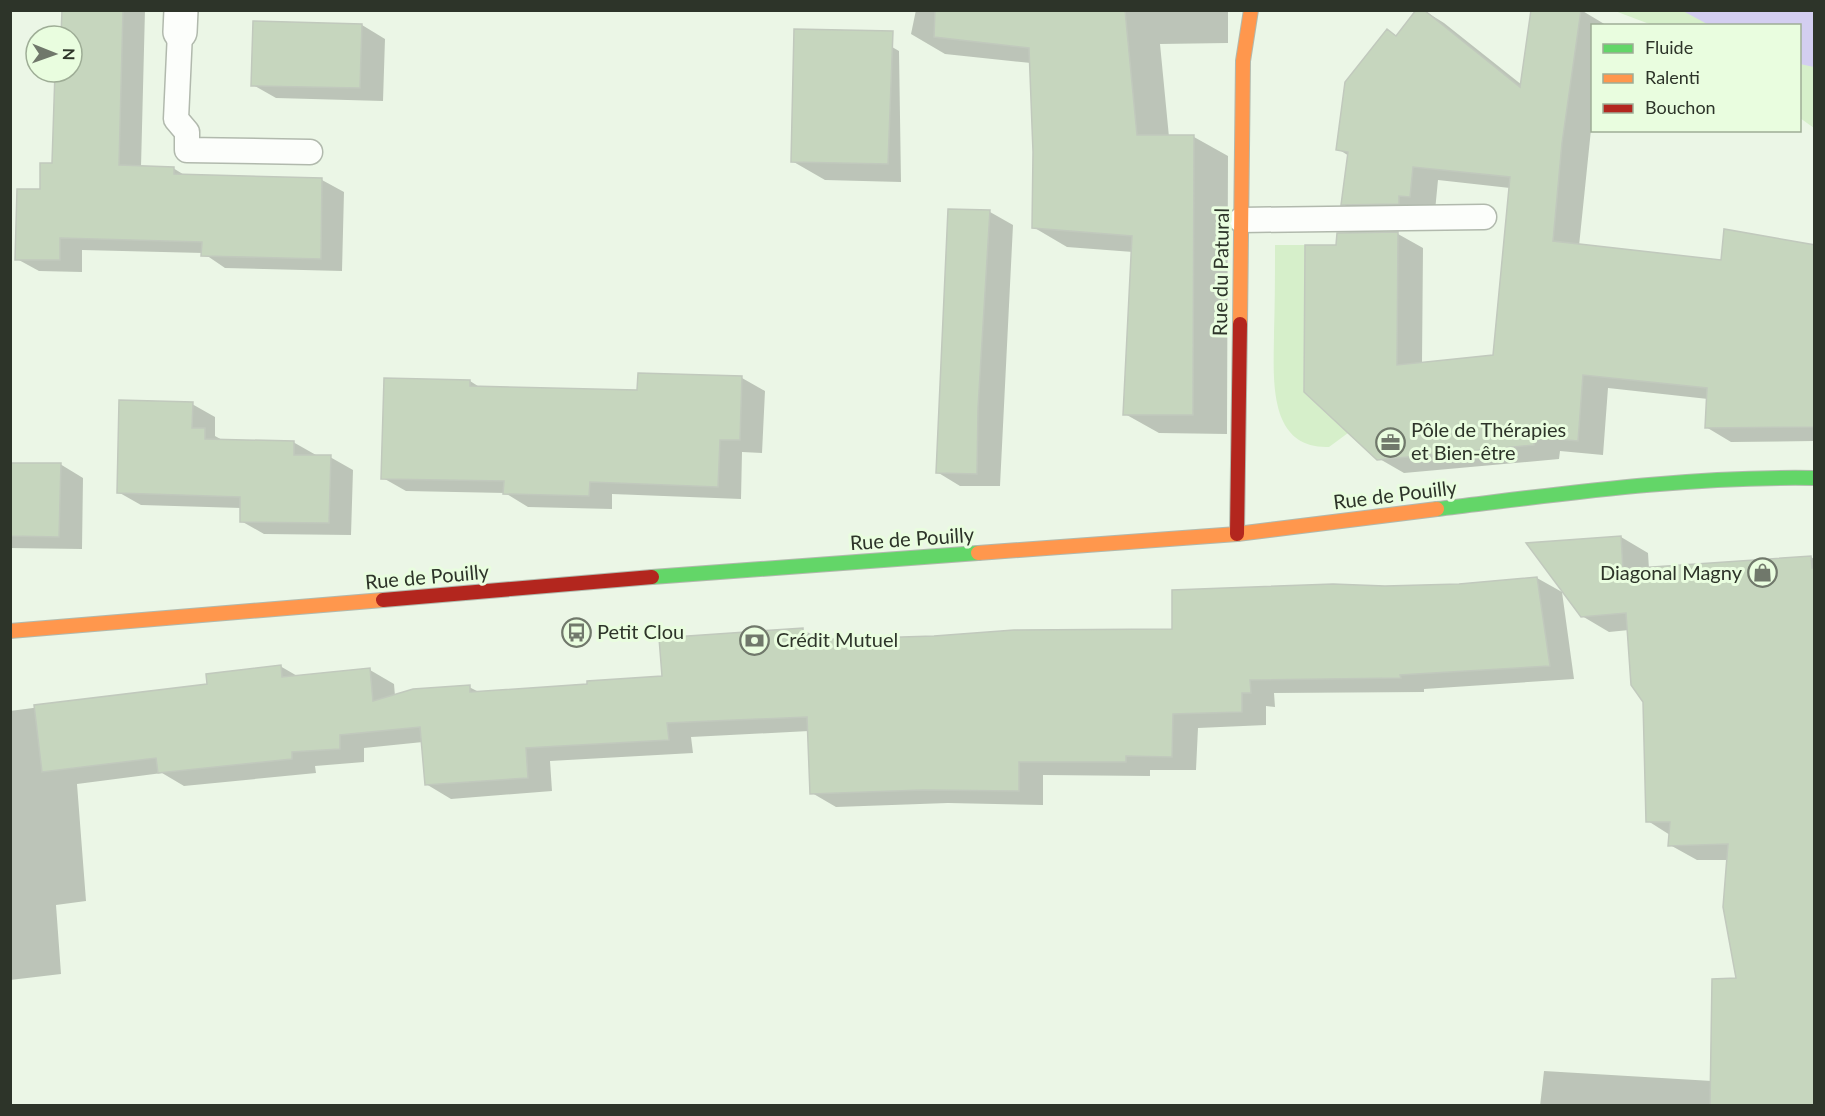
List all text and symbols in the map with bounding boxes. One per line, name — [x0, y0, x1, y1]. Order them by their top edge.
north arrow — [24, 24, 84, 84]
legend — [1591, 24, 1801, 132]
text: Fluide — [1645, 36, 1693, 58]
text: N — [60, 48, 79, 61]
text: Ralenti — [1645, 66, 1700, 88]
text: Bouchon — [1645, 96, 1716, 118]
street label: Rue du Patural — [1207, 208, 1233, 336]
place label: Pôle de Thérapies et Bien-être — [1411, 417, 1566, 464]
office icon: Pôle de Thérapies et Bien-être — [1374, 426, 1406, 458]
street label: Rue de Pouilly — [1332, 474, 1459, 513]
street label: Rue de Pouilly — [849, 522, 975, 554]
shop icon: Diagonal Magny — [1747, 557, 1779, 589]
street label: Rue de Pouilly — [364, 559, 491, 593]
place label: Diagonal Magny — [1600, 560, 1743, 584]
bus stop icon: Petit Clou — [560, 616, 592, 648]
place label: Petit Clou — [597, 619, 684, 643]
bank icon: Crédit Mutuel — [739, 624, 771, 656]
place label: Crédit Mutuel — [776, 627, 898, 651]

